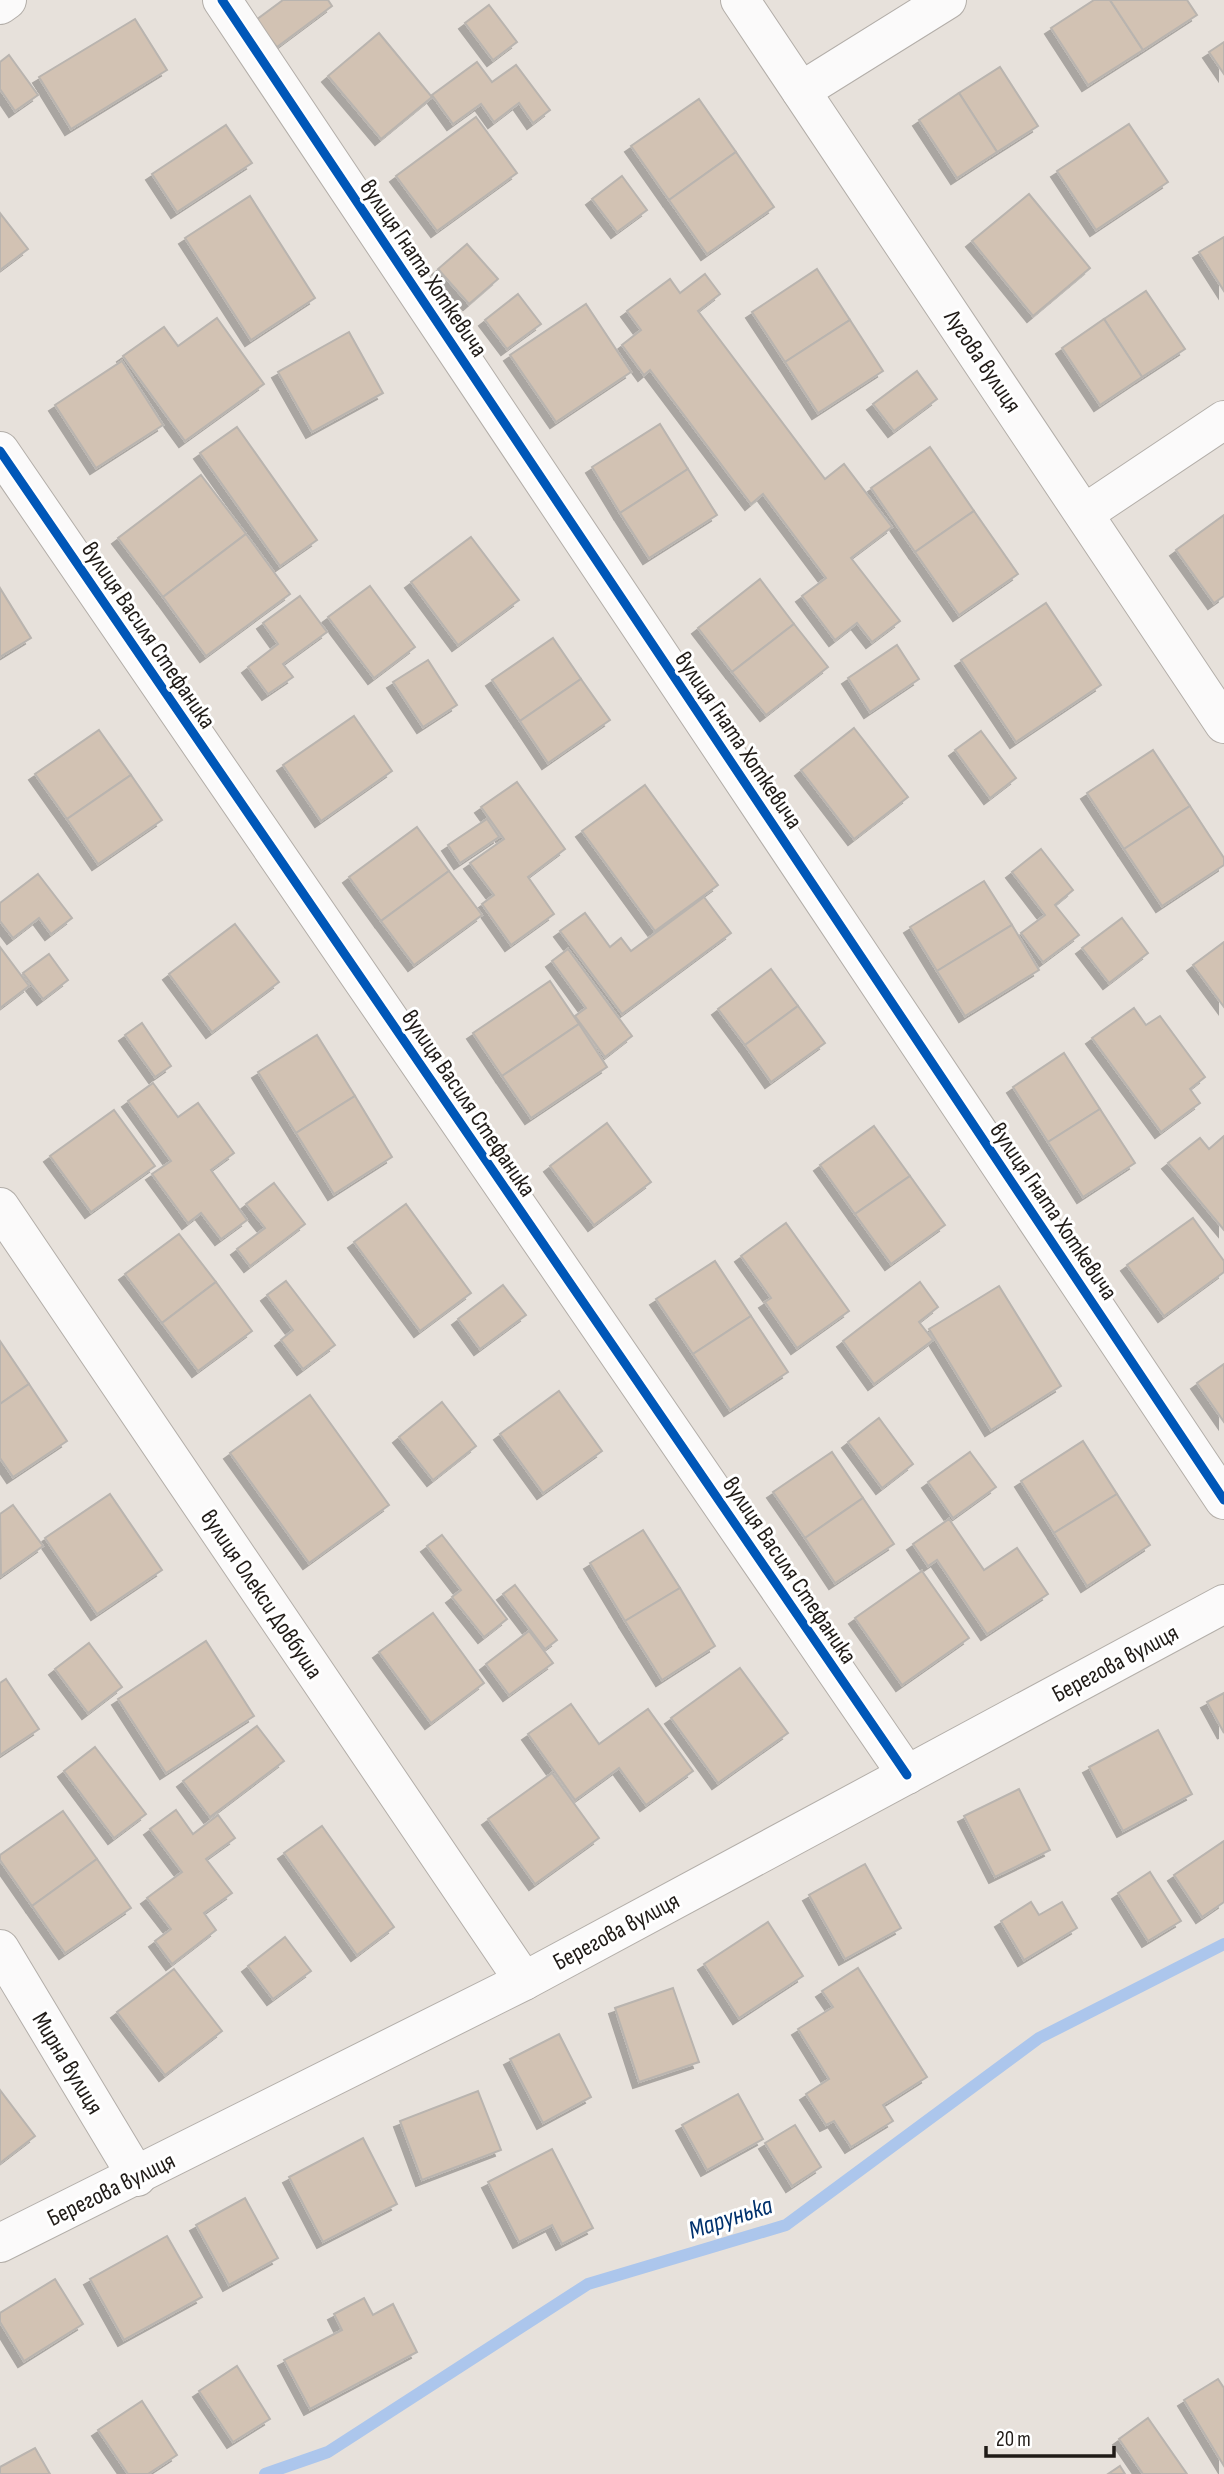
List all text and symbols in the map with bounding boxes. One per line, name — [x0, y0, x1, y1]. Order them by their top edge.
street label: вулиця Гната Хоткевича — [353, 174, 494, 362]
street label: Лугова вулиця — [937, 304, 1027, 418]
street label: вулиця Василя Стефаника — [75, 536, 222, 734]
street label: вулиця Гната Хоткевича — [668, 646, 809, 834]
street label: вулиця Василя Стефаника — [395, 1004, 542, 1202]
street label: вулиця Гната Хоткевича — [983, 1117, 1124, 1305]
street label: вулиця Василя Стефаника — [716, 1471, 863, 1669]
street label: вулиця Олекси Довбуша — [194, 1504, 329, 1684]
street label: Берегова вулиця — [1047, 1618, 1183, 1709]
street label: Берегова вулиця — [548, 1886, 684, 1977]
street label: Мирна вулиця — [26, 2007, 109, 2120]
street label: Берегова вулиця — [43, 2146, 180, 2233]
water label: Марунька — [685, 2190, 777, 2247]
scale bar — [986, 2414, 1114, 2458]
text: 20 m — [996, 2427, 1031, 2452]

